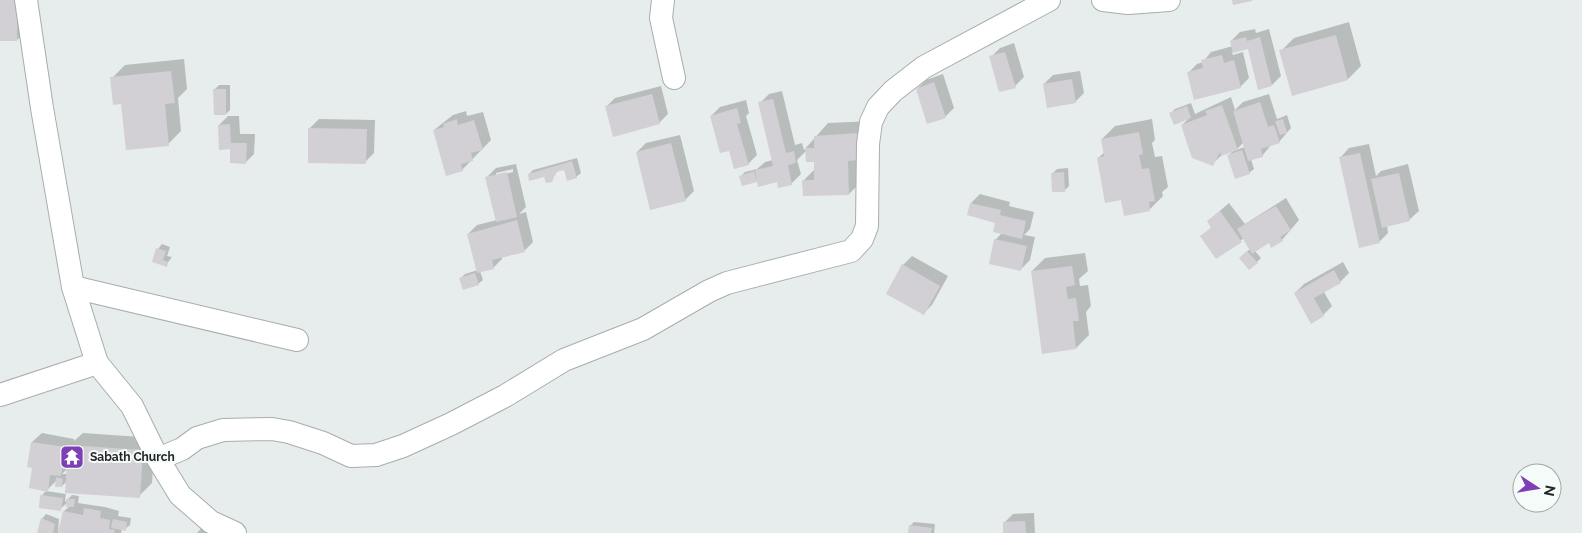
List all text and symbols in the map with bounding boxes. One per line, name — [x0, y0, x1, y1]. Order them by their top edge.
temple icon: Sabath Church — [59, 444, 85, 470]
place label: Sabath Church — [90, 450, 175, 464]
north arrow — [1512, 463, 1562, 513]
text: N — [1541, 484, 1559, 498]

